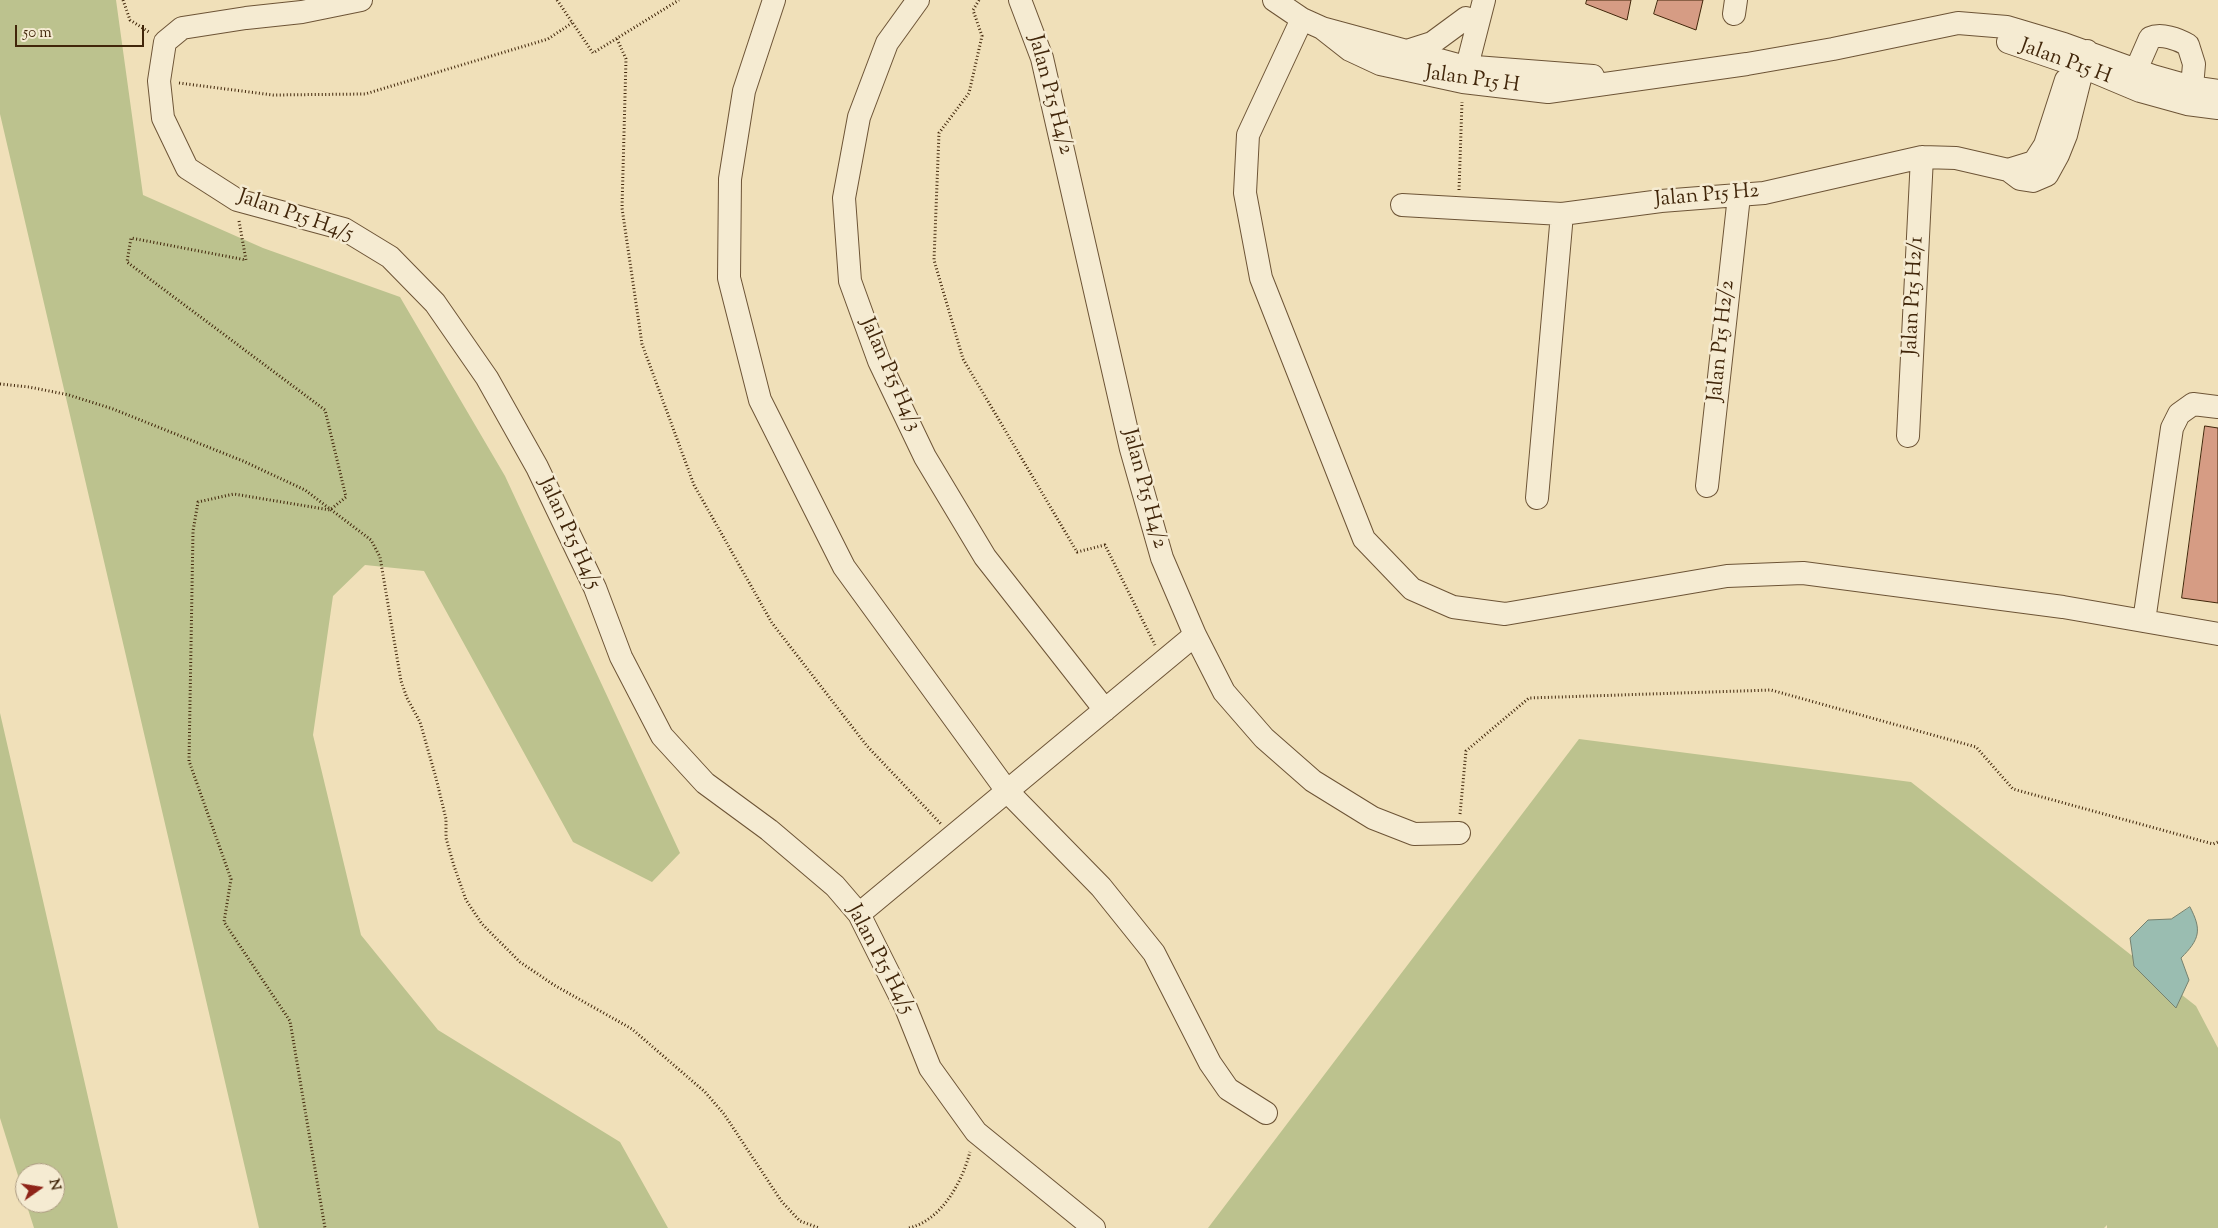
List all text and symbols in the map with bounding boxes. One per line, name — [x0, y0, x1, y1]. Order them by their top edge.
scale bar — [18, 15, 146, 47]
text: 50 m — [23, 23, 52, 44]
street label: Jalan P15 H4/2 — [1021, 33, 1077, 157]
street label: Jalan P15 H — [2016, 35, 2114, 91]
street label: Jalan P15 H — [1423, 62, 1521, 100]
street label: Jalan P15 H2 — [1654, 180, 1760, 214]
street label: Jalan P15 H4/5 — [234, 186, 356, 248]
street label: Jalan P15 H2/1 — [1899, 236, 1931, 356]
street label: Jalan P15 H2/2 — [1704, 279, 1742, 403]
street label: Jalan P15 H4/3 — [853, 314, 925, 436]
street label: Jalan P15 H4/2 — [1115, 427, 1171, 551]
street label: Jalan P15 H4/5 — [531, 474, 605, 594]
street label: Jalan P15 H4/5 — [840, 901, 918, 1019]
north arrow — [15, 1163, 65, 1213]
text: N — [43, 1177, 65, 1193]

